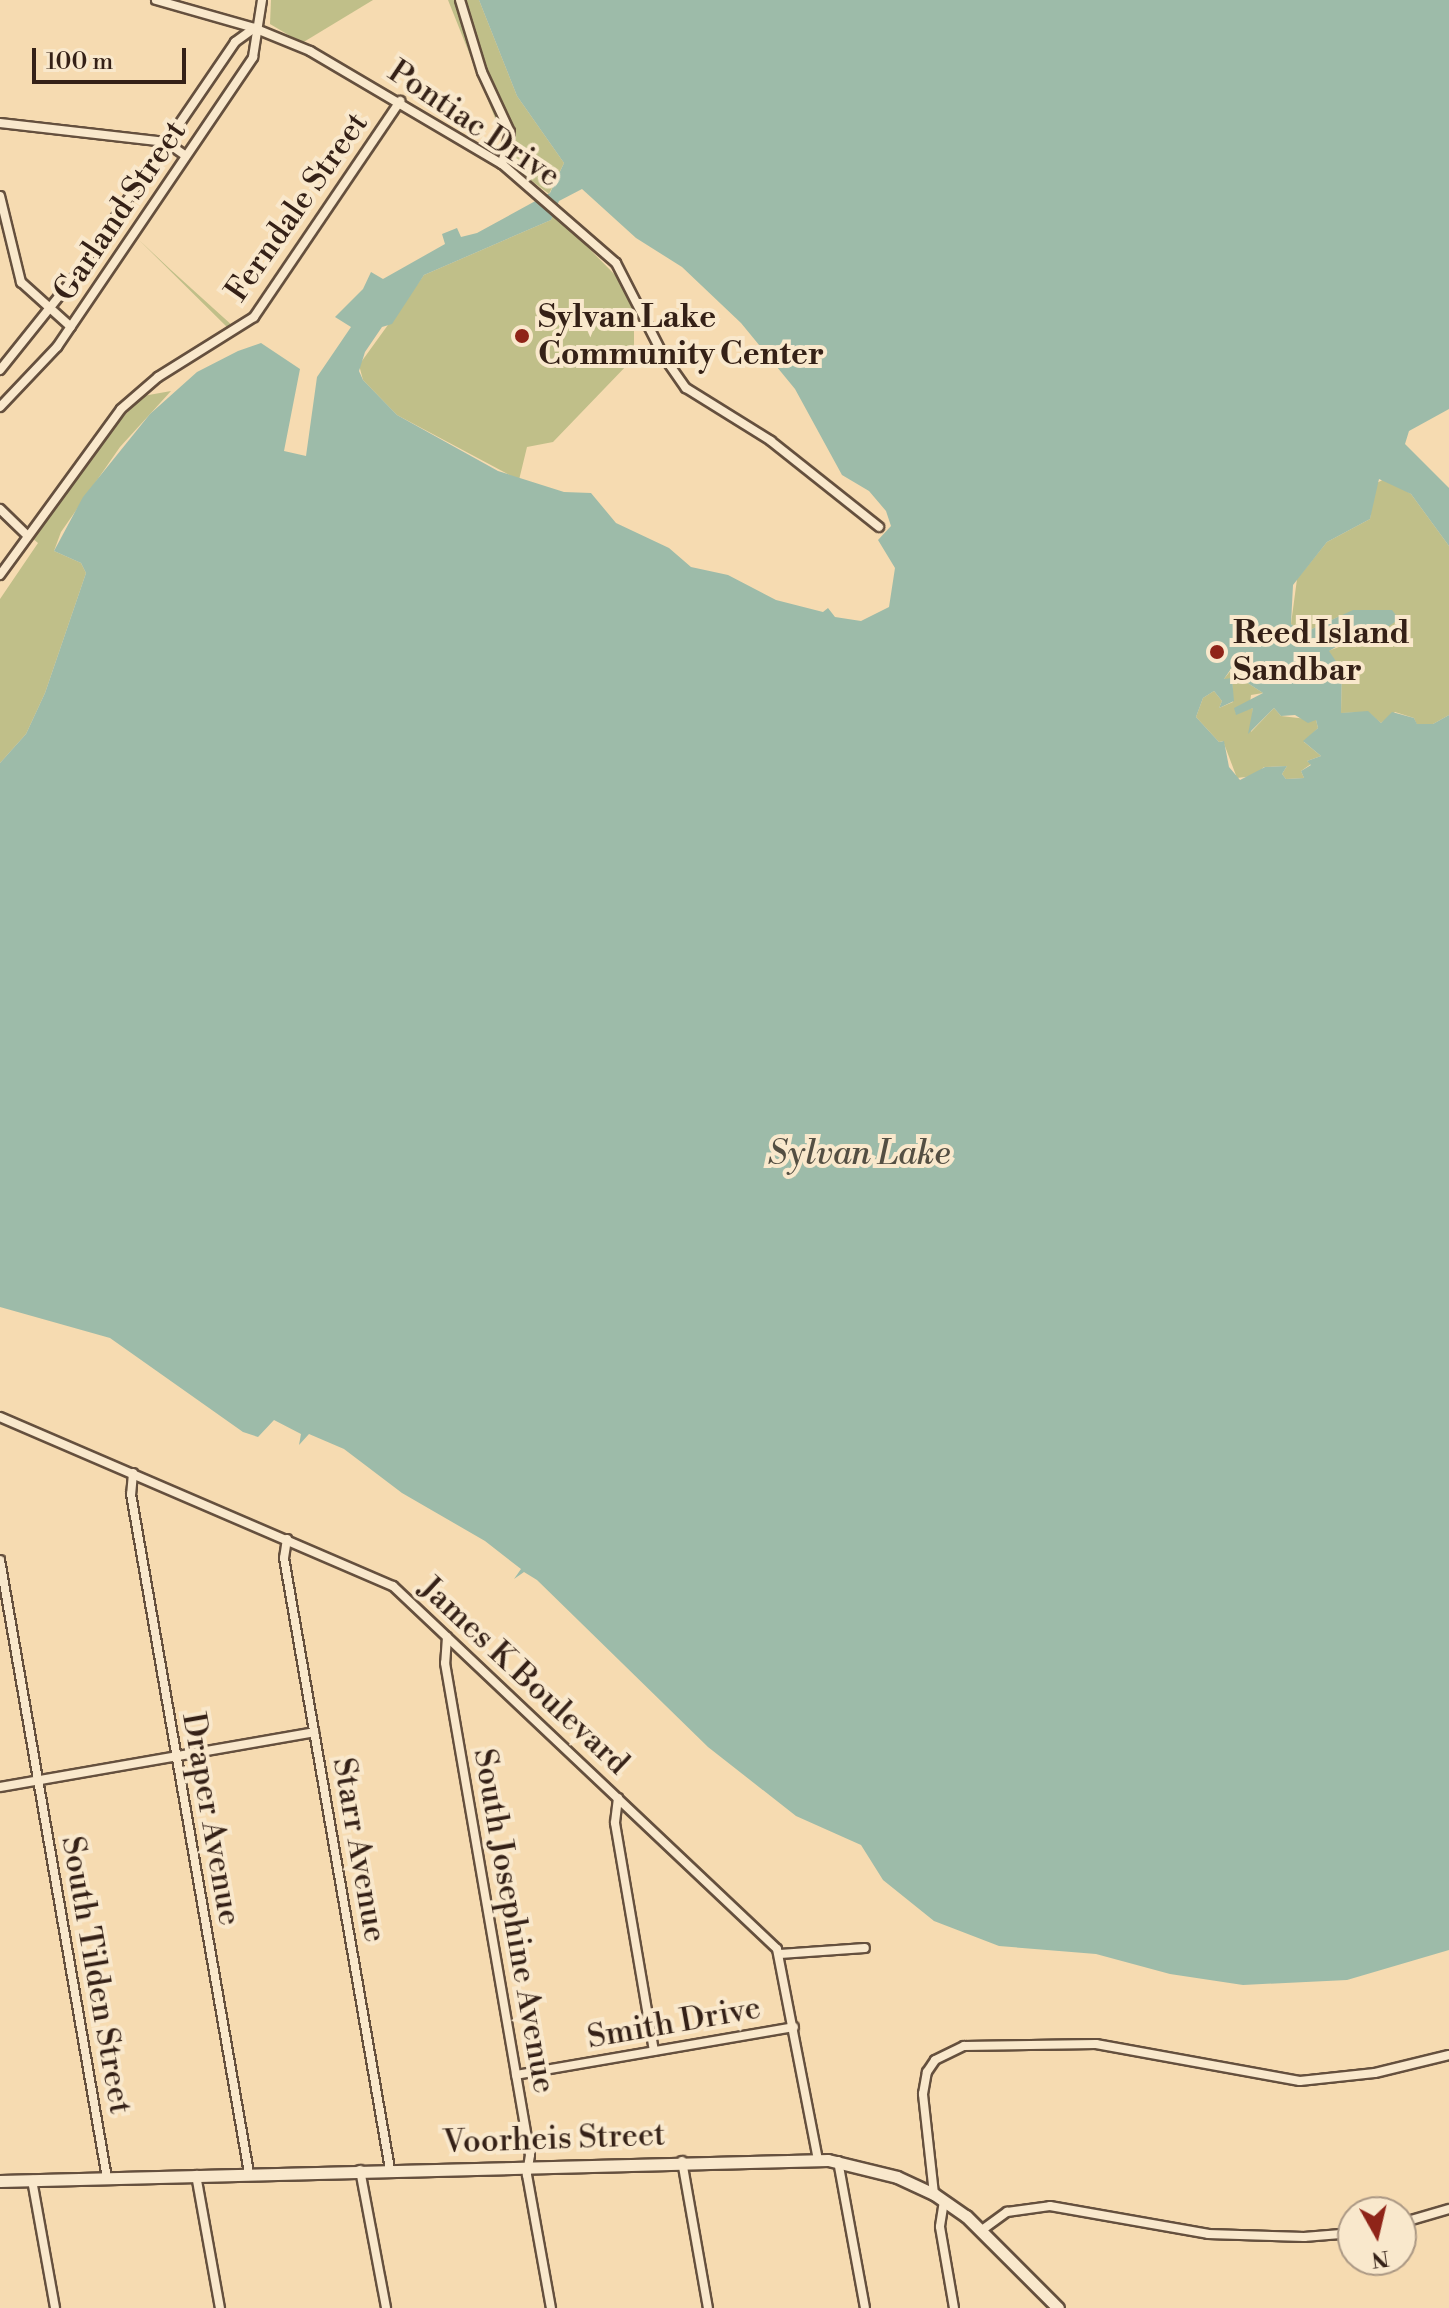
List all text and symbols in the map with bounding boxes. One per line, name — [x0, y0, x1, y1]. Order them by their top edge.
scale bar — [36, 32, 190, 82]
text: 100 m — [46, 47, 113, 77]
street label: Pontiac Drive — [381, 52, 567, 196]
street label: Ferndale Street — [218, 105, 376, 309]
street label: Garland Street — [46, 113, 194, 309]
place label: Sylvan Lake Community Center — [538, 299, 824, 374]
marker: Sylvan Lake Community Center — [513, 327, 531, 345]
place label: Reed Island Sandbar — [1233, 615, 1410, 690]
marker: Reed Island Sandbar — [1208, 643, 1226, 661]
water label: Sylvan Lake — [768, 1135, 950, 1175]
street label: James K Boulevard — [411, 1569, 637, 1783]
street label: Draper Avenue — [173, 1710, 249, 1928]
street label: South Josephine Avenue — [465, 1746, 563, 2096]
street label: Starr Avenue — [324, 1755, 394, 1945]
street label: South Tilden Street — [53, 1833, 139, 2117]
street label: Smith Drive — [584, 1989, 764, 2057]
street label: Voorheis Street — [442, 2116, 666, 2162]
north arrow — [1337, 2196, 1417, 2276]
text: N — [1370, 2244, 1391, 2273]

